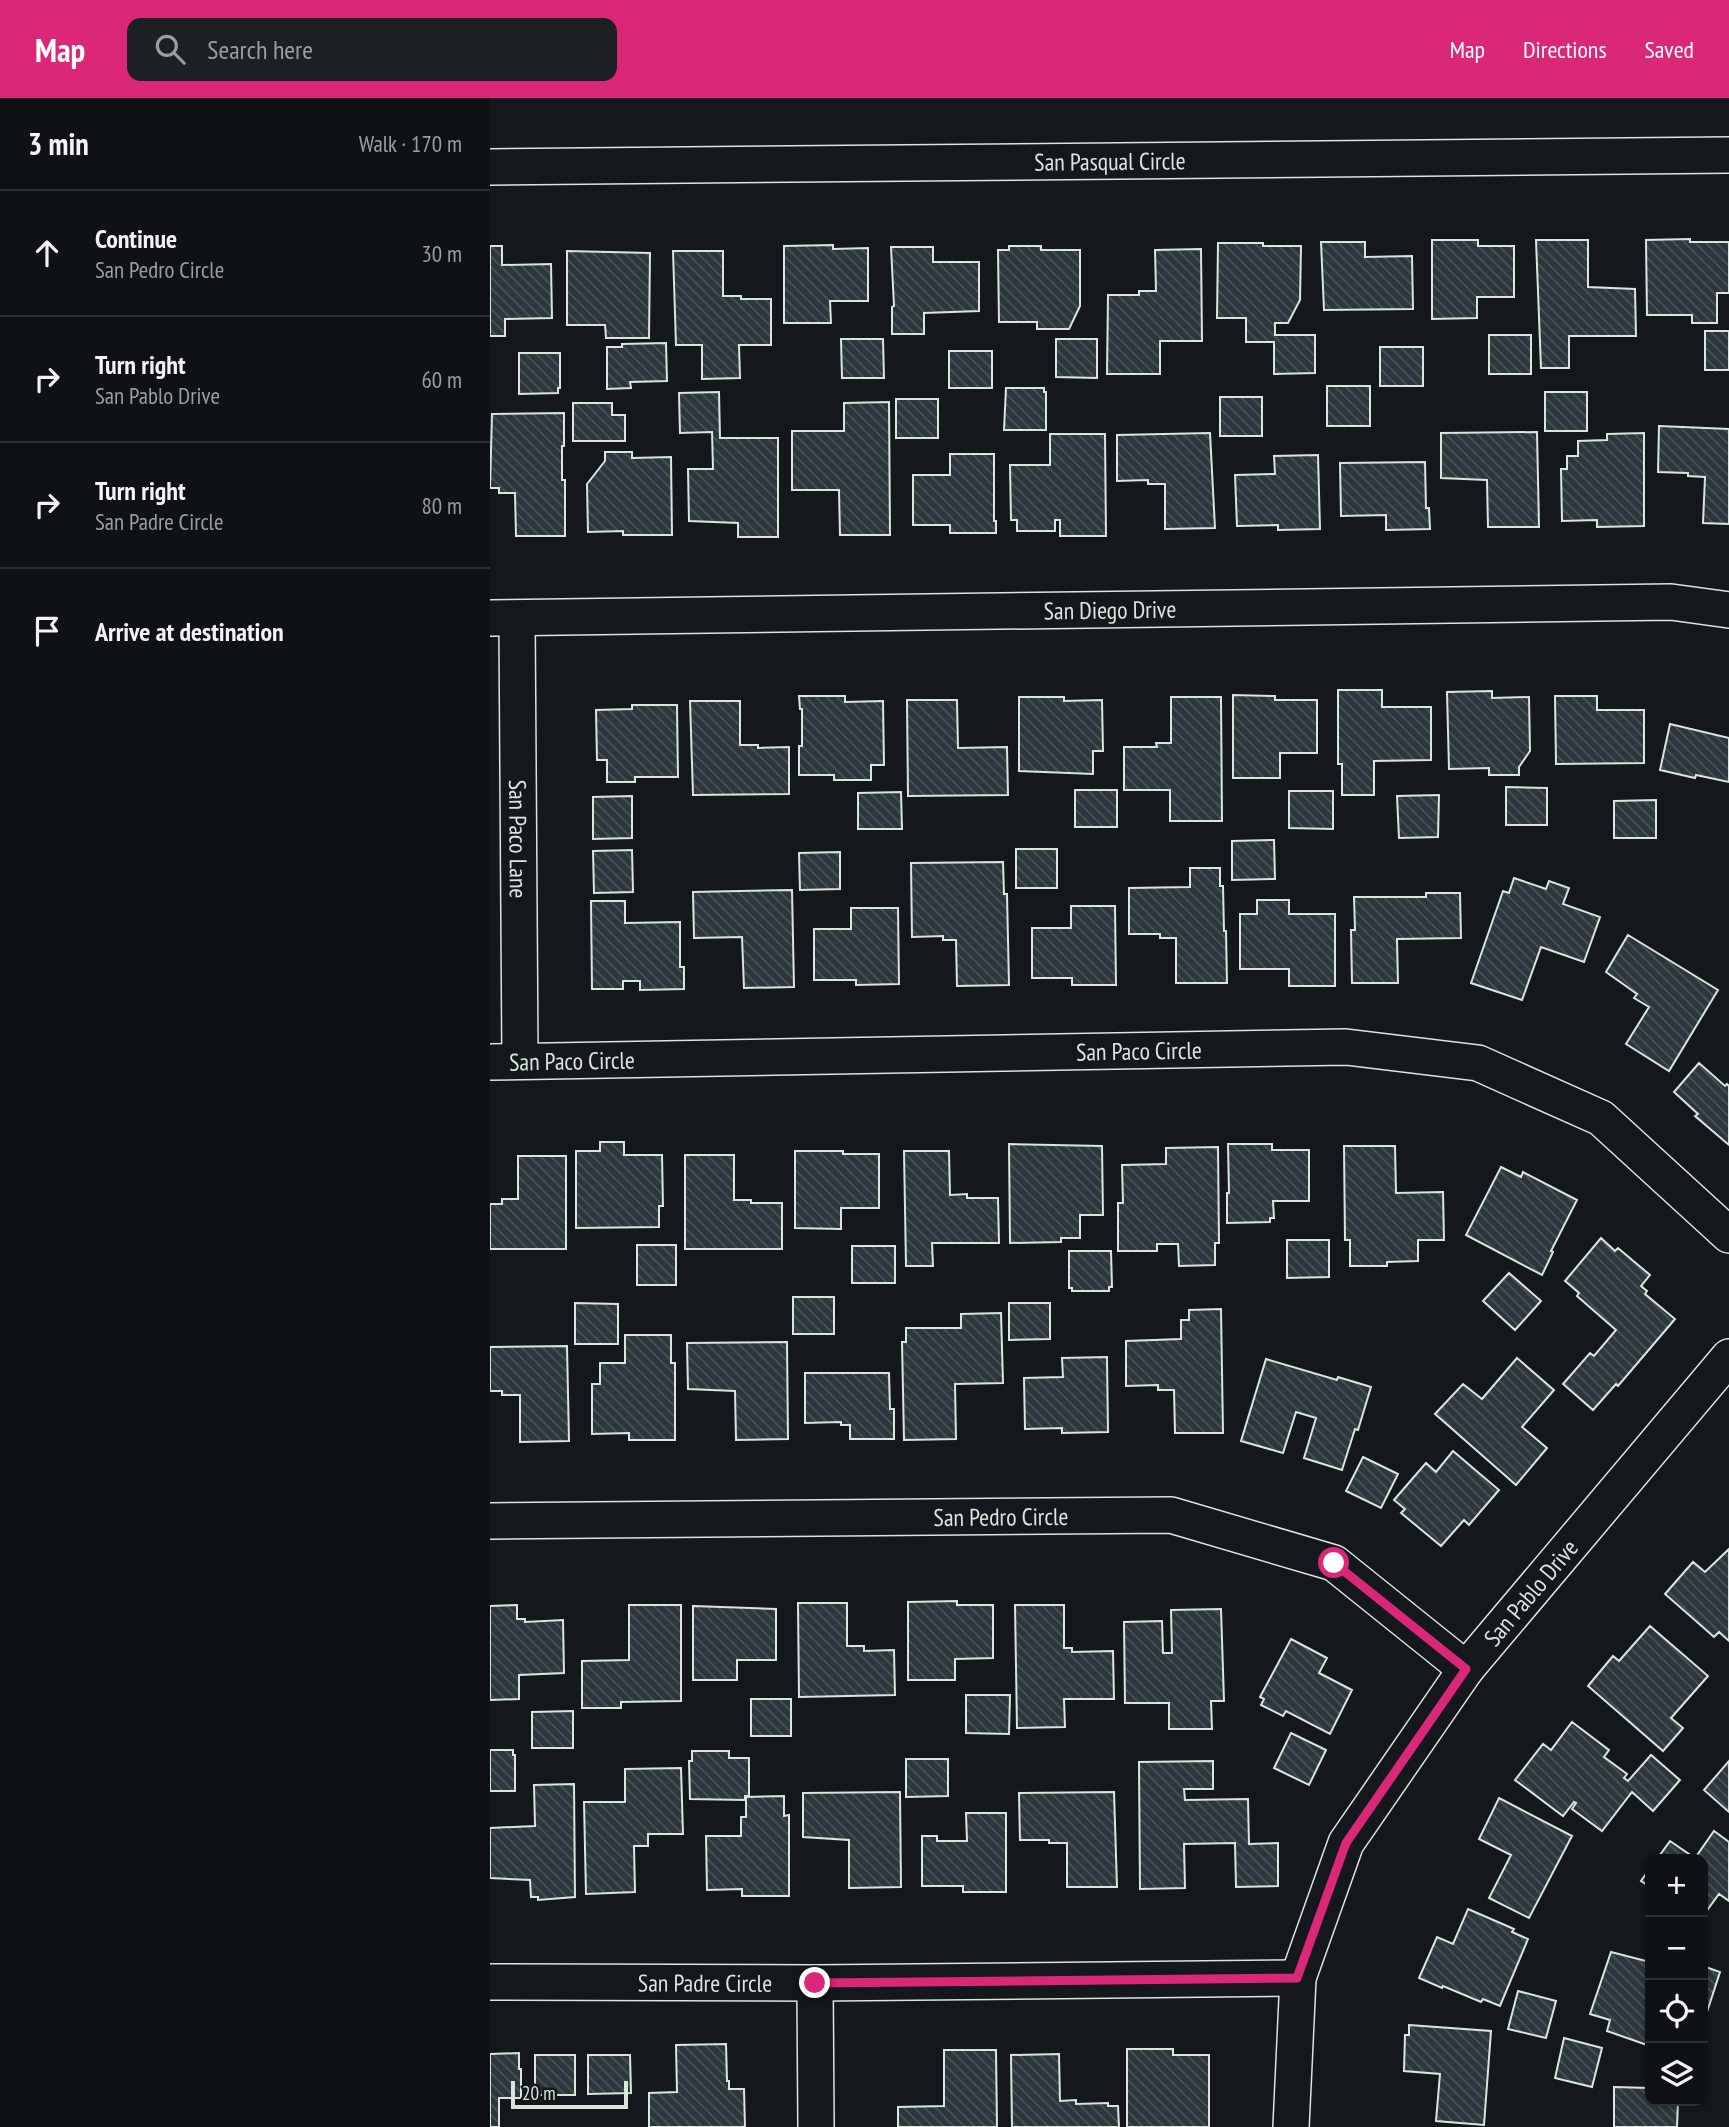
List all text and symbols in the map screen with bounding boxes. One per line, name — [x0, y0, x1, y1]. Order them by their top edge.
search box — [127, 18, 617, 81]
text: Map — [35, 28, 85, 71]
icon: search — [151, 30, 189, 68]
text: Search here — [207, 33, 313, 66]
text: Map — [1450, 34, 1485, 65]
text: Directions — [1523, 34, 1607, 65]
text: Saved — [1645, 34, 1694, 65]
text: 3 min — [28, 124, 89, 163]
text: Walk · 170 m — [359, 129, 462, 158]
street label: San Pasqual Circle — [1034, 145, 1186, 177]
text: Continue — [95, 222, 177, 255]
icon: ahead — [28, 234, 66, 272]
text: 30 m — [421, 239, 462, 268]
text: San Pedro Circle — [95, 255, 224, 284]
text: Turn right — [95, 348, 186, 381]
icon: right — [28, 360, 66, 398]
text: 60 m — [421, 365, 462, 394]
text: San Pablo Drive — [95, 381, 220, 410]
text: Turn right — [95, 474, 186, 507]
icon: right — [28, 486, 66, 524]
text: 80 m — [421, 491, 462, 520]
text: San Padre Circle — [95, 507, 223, 536]
street label: San Diego Drive — [1043, 593, 1176, 626]
icon: arrive — [28, 612, 66, 650]
text: Arrive at destination — [95, 615, 284, 648]
street label: San Paco Lane — [503, 780, 534, 898]
street label: San Paco Circle — [1076, 1034, 1202, 1067]
street label: San Paco Circle — [509, 1044, 635, 1077]
street label: San Pedro Circle — [933, 1500, 1069, 1533]
street label: San Pablo Drive — [1477, 1533, 1584, 1652]
route start — [1318, 1547, 1349, 1578]
map controls — [1645, 1854, 1708, 2106]
button: + — [1645, 1854, 1708, 1917]
button: − — [1645, 1917, 1708, 1980]
street label: San Padre Circle — [638, 1967, 772, 1998]
route end — [799, 1967, 830, 1998]
button: locate — [1645, 1980, 1708, 2043]
button: layers — [1645, 2043, 1708, 2106]
scale bar — [511, 2078, 628, 2110]
text: 20 m — [522, 2081, 556, 2105]

